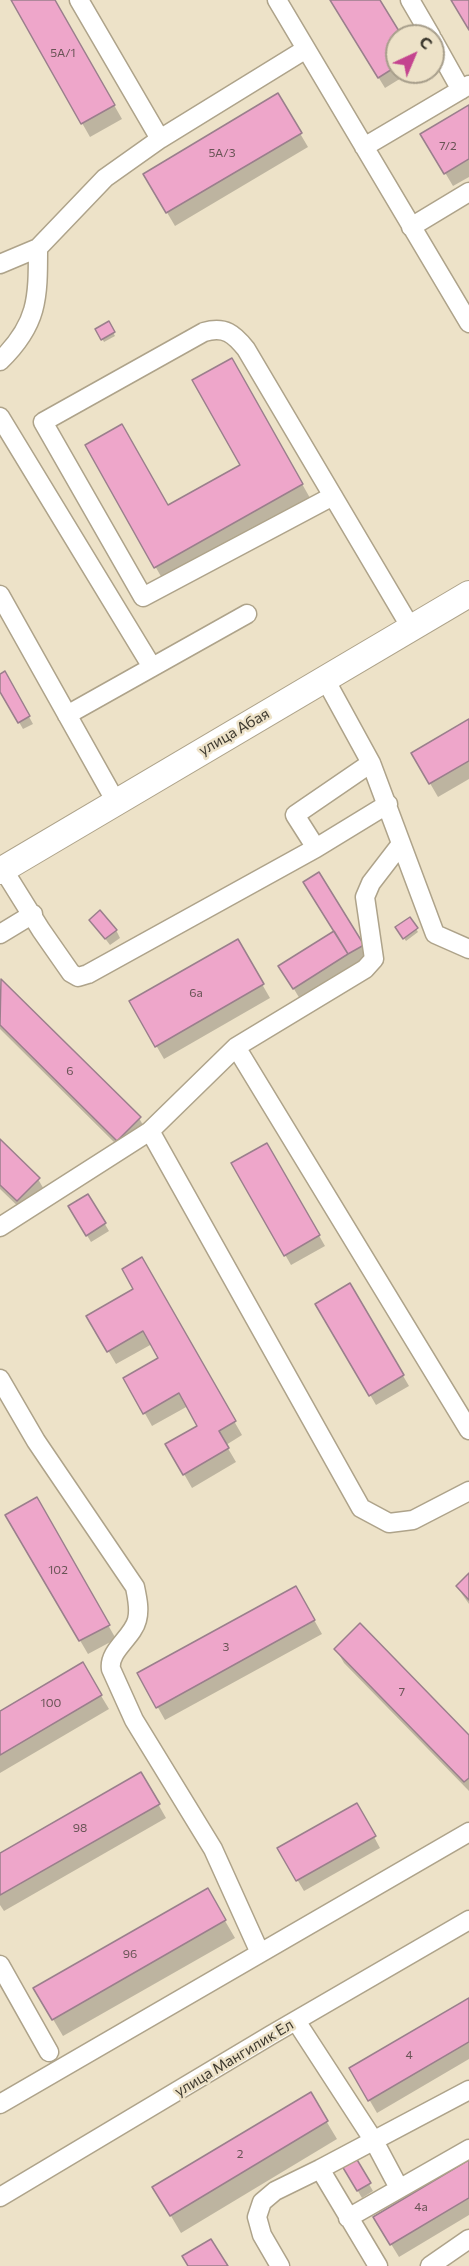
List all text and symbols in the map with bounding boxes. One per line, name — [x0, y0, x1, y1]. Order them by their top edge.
north arrow — [385, 24, 445, 84]
text: С — [416, 31, 437, 53]
house number: 5А/1 — [50, 46, 76, 60]
house number: 7/2 — [439, 139, 457, 153]
house number: 5А/3 — [208, 146, 236, 160]
street label: улица Абая — [195, 705, 273, 759]
house number: 6а — [189, 986, 203, 1000]
house number: 6 — [66, 1064, 74, 1078]
house number: 102 — [48, 1563, 68, 1577]
house number: 3 — [223, 1640, 229, 1654]
house number: 7 — [399, 1685, 405, 1699]
house number: 100 — [41, 1696, 61, 1710]
house number: 98 — [73, 1821, 87, 1835]
house number: 96 — [123, 1947, 137, 1961]
street label: улица Мангилик Ел — [171, 2015, 297, 2101]
house number: 4 — [405, 2048, 413, 2062]
house number: 2 — [237, 2147, 243, 2161]
house number: 4а — [414, 2200, 428, 2214]

